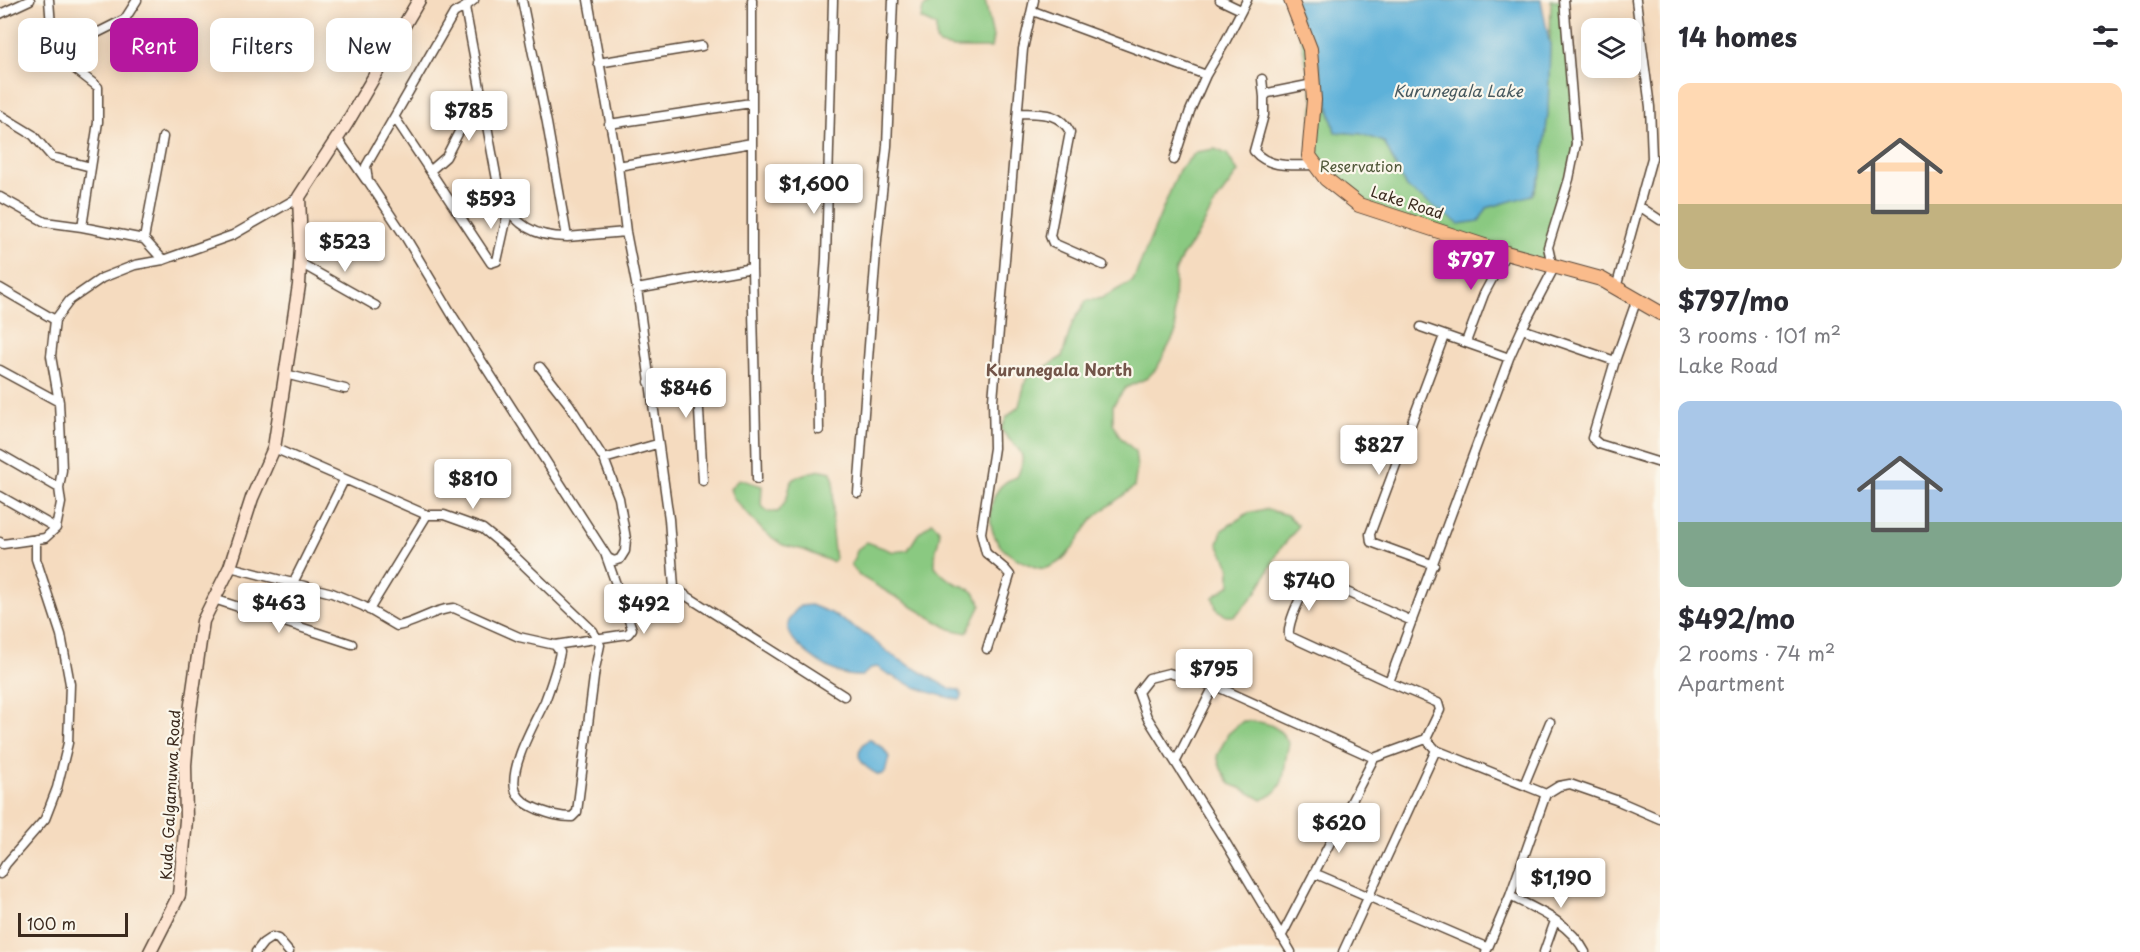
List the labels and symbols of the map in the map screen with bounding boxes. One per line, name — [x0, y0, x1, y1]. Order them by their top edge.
water label: Kurunegala Lake — [1393, 78, 1524, 102]
pin: $785 — [433, 91, 505, 142]
park label: Reservation — [1320, 154, 1402, 177]
pin: $1,600 — [765, 164, 863, 215]
pin: $593 — [455, 179, 527, 230]
street label: Lake Road — [1368, 179, 1447, 224]
pin: $523 — [309, 222, 381, 273]
pin: $797 — [1435, 240, 1507, 291]
district label: Kurunegala North — [986, 357, 1132, 381]
pin: $846 — [650, 368, 722, 419]
pin: $827 — [1343, 425, 1415, 476]
pin: $810 — [437, 459, 509, 510]
pin: $740 — [1273, 561, 1345, 612]
pin: $463 — [243, 583, 315, 634]
pin: $492 — [608, 584, 680, 635]
pin: $795 — [1178, 649, 1250, 700]
street label: Kuda Galgamuwa Road — [154, 709, 185, 881]
pin: $620 — [1303, 803, 1375, 854]
pin: $1,190 — [1512, 858, 1610, 909]
scale bar — [18, 910, 128, 938]

